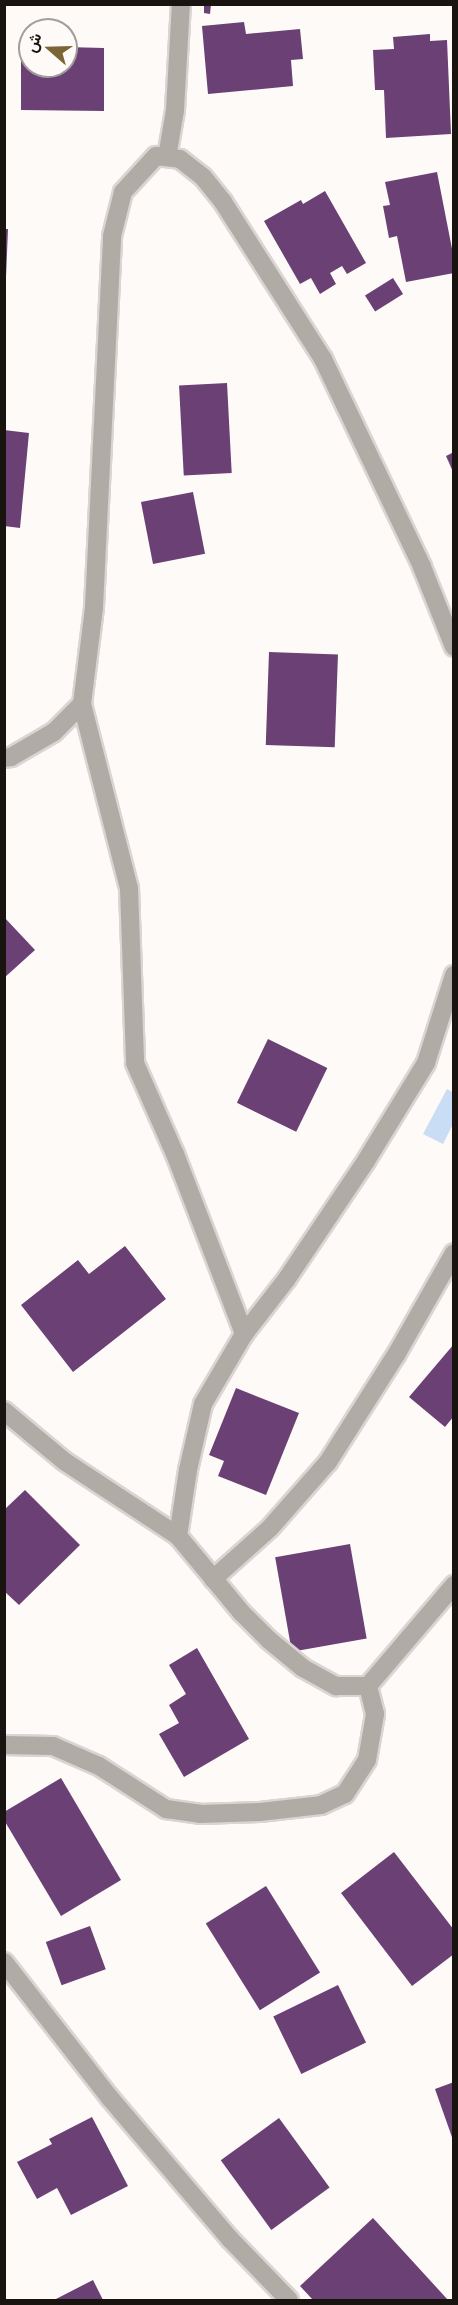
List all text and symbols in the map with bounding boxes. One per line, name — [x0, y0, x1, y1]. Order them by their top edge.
north arrow — [18, 18, 78, 78]
text: ش — [20, 30, 46, 55]

